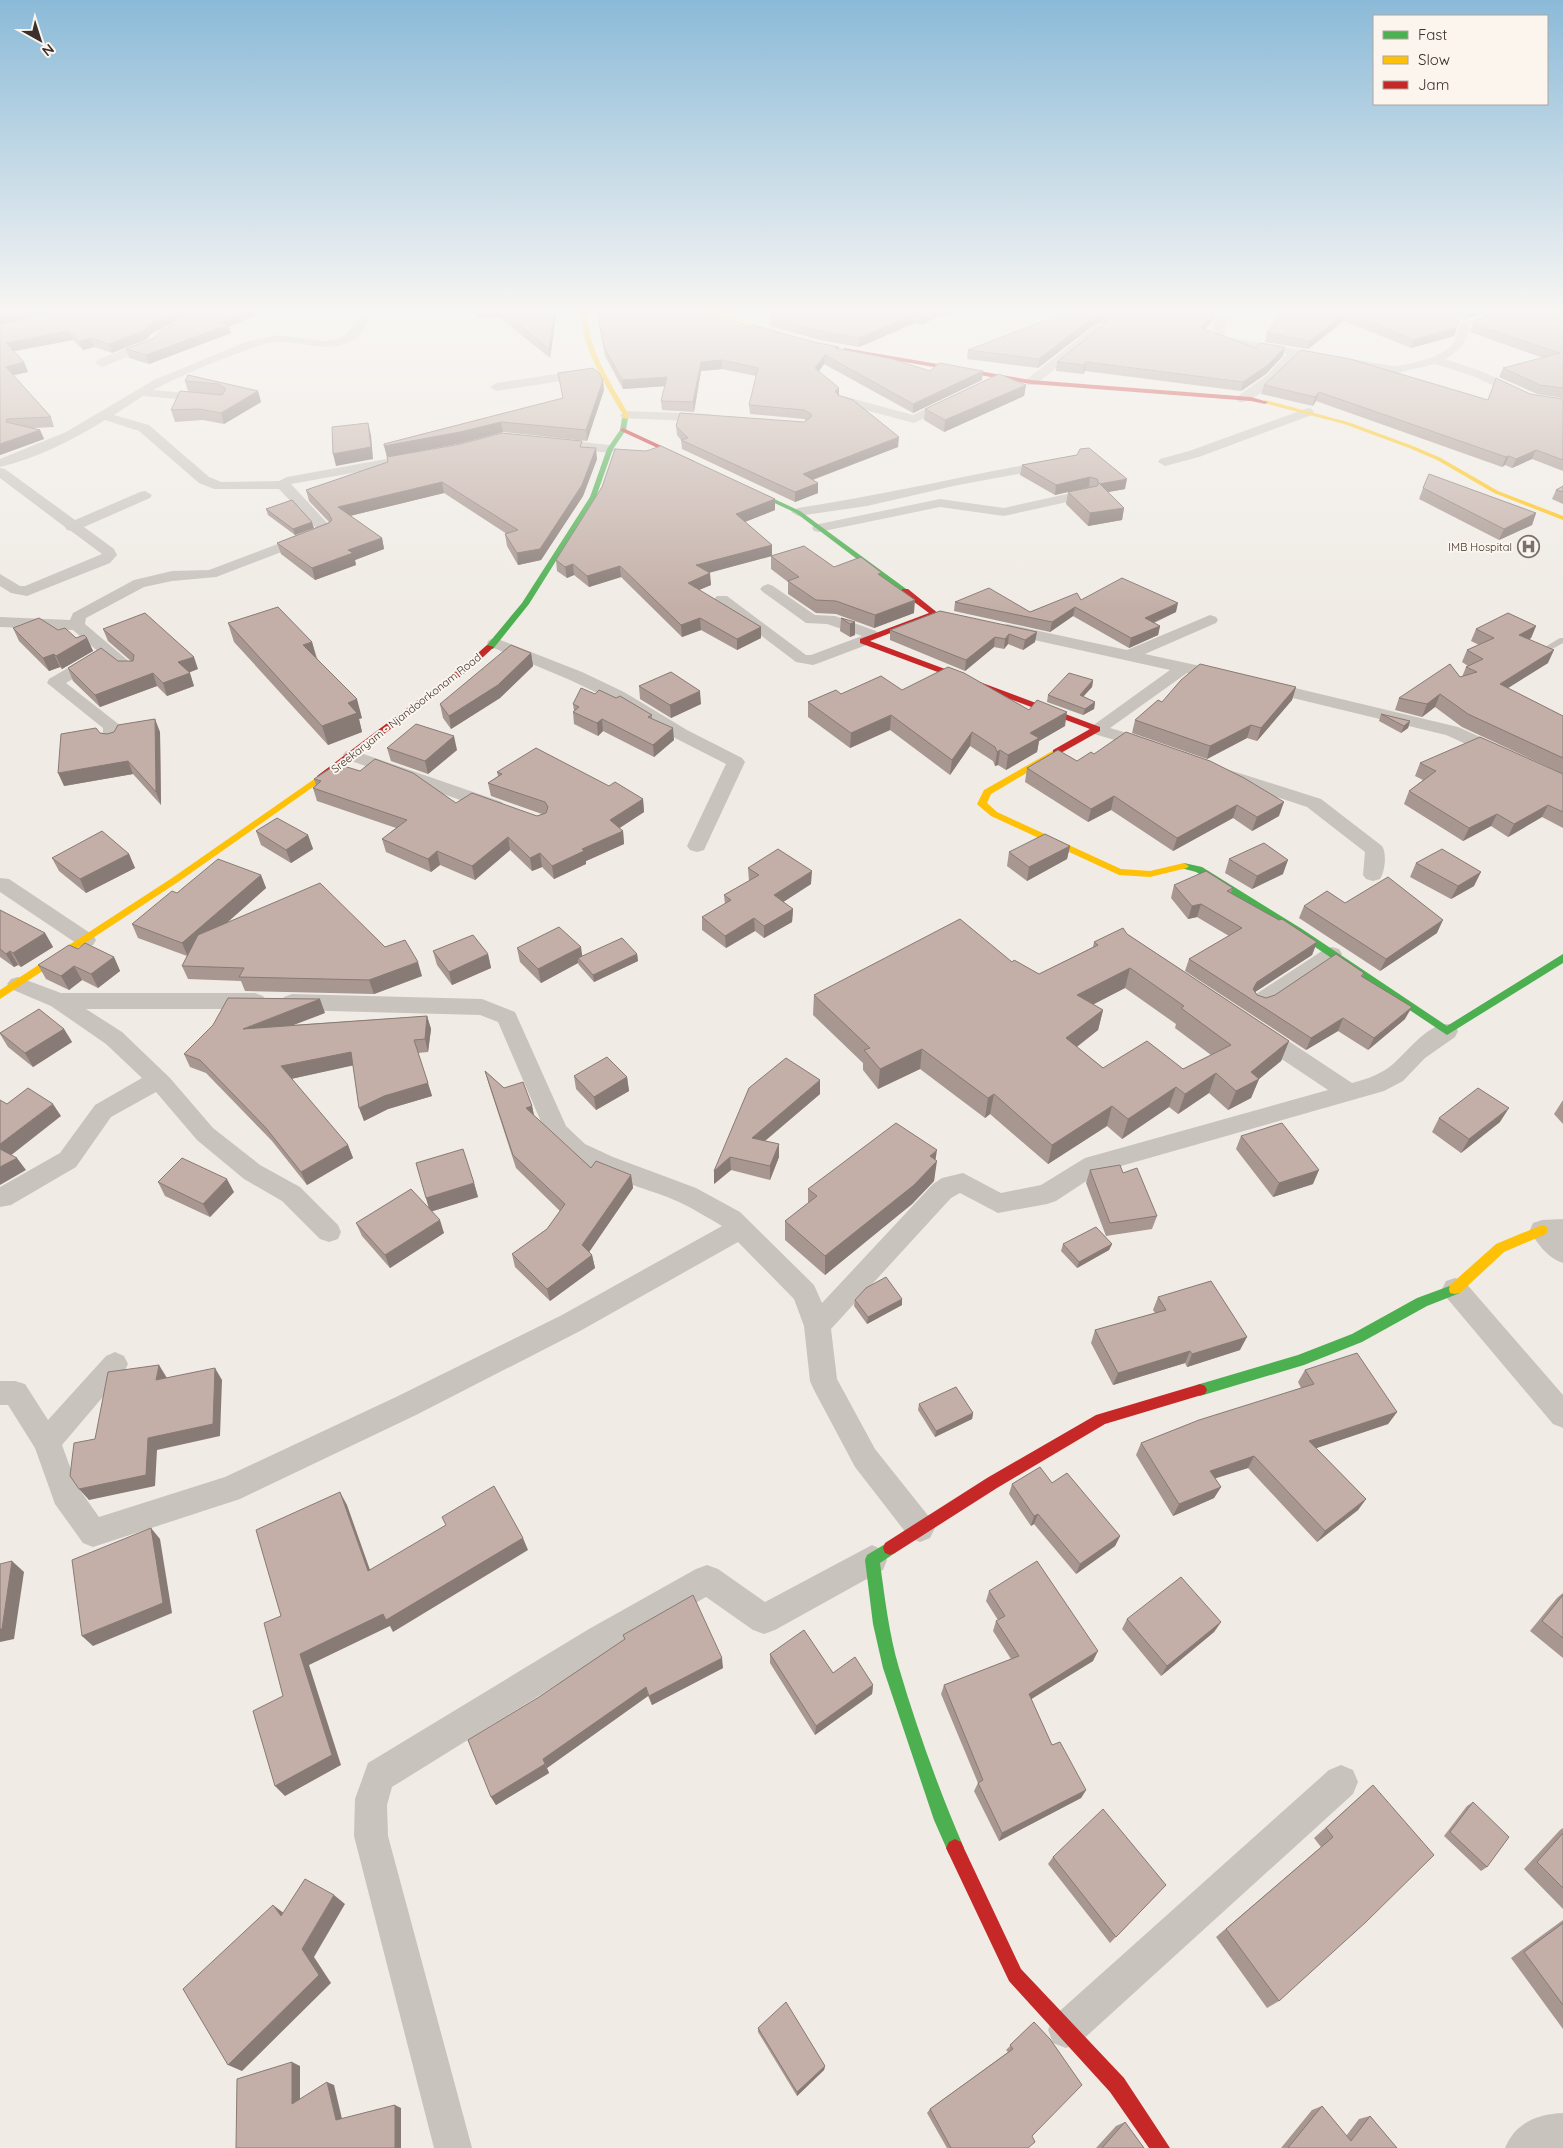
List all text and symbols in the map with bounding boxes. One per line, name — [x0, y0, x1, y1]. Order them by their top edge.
north arrow — [15, 15, 65, 65]
legend — [1373, 15, 1548, 105]
text: Fast — [1418, 25, 1447, 44]
text: N — [39, 40, 58, 60]
text: Slow — [1418, 50, 1450, 69]
text: Jam — [1418, 75, 1449, 94]
hospital icon: IMB Hospital — [1516, 535, 1540, 559]
place label: IMB Hospital — [1448, 540, 1512, 554]
street label: Sreekaryam - Njandoorkonam Road — [328, 650, 484, 776]

